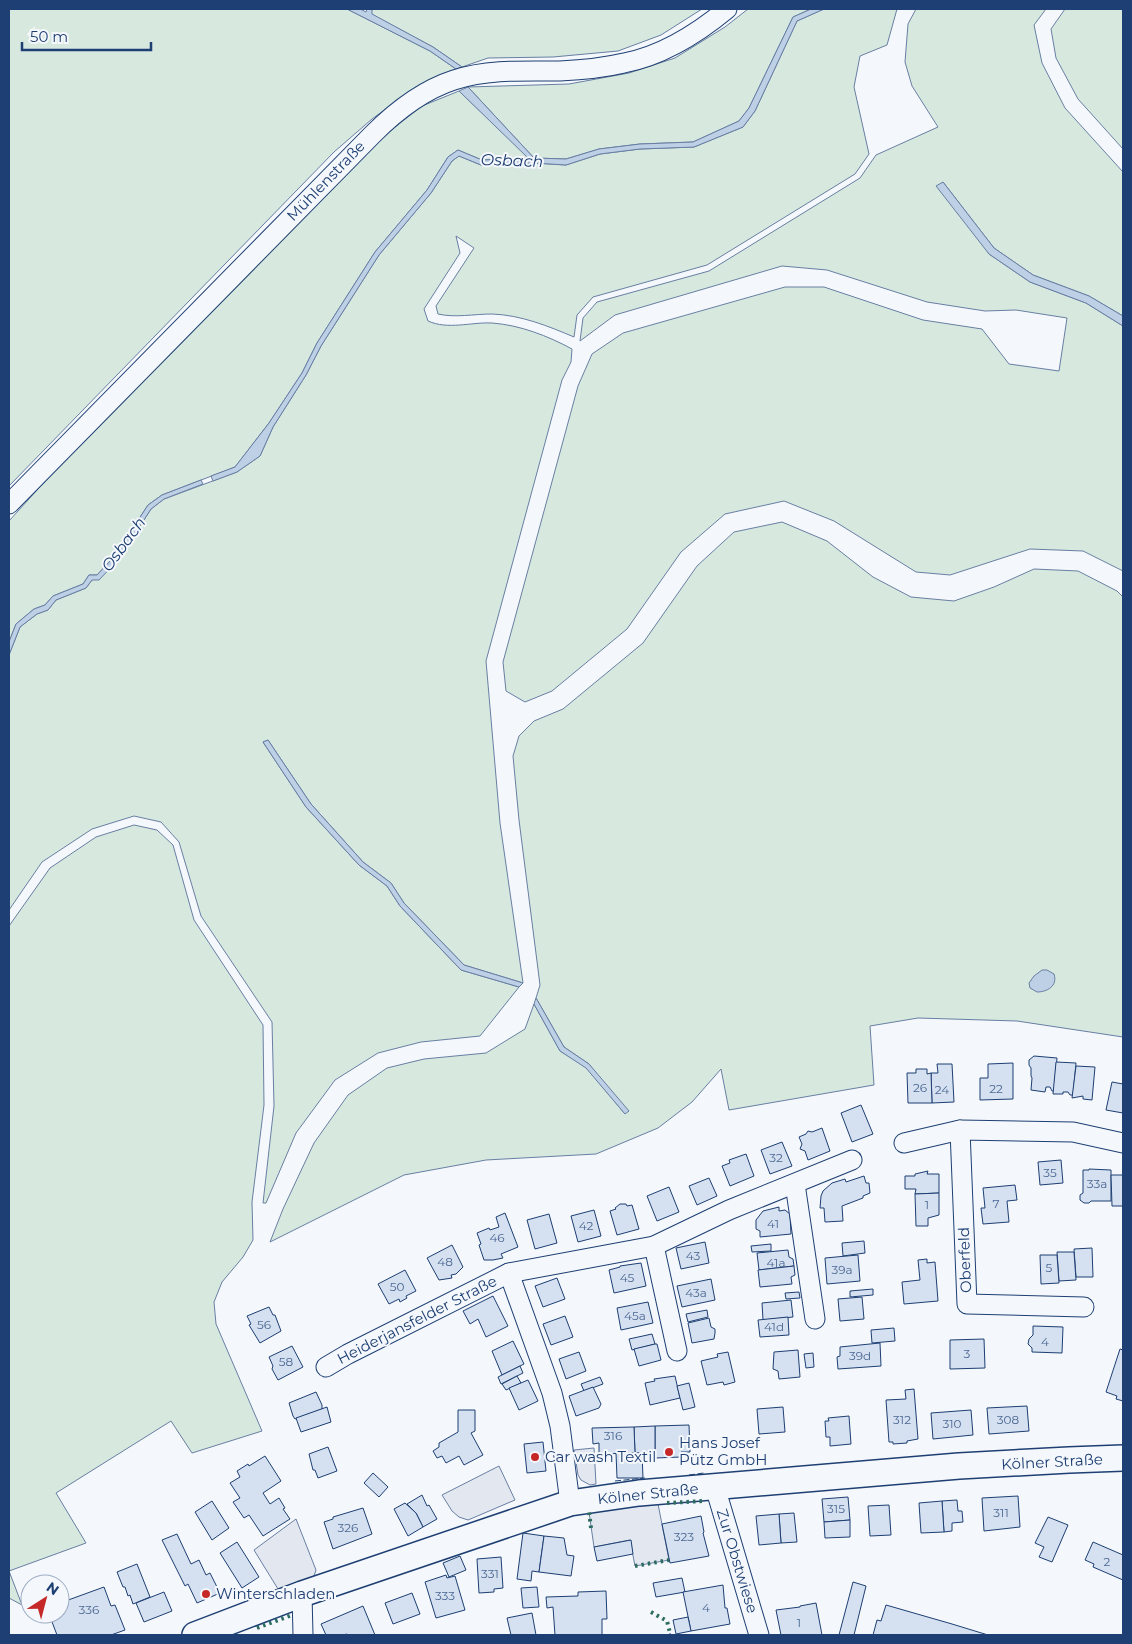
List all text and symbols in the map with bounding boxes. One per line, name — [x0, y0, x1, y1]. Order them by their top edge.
scale bar — [22, 20, 151, 52]
text: 50 m — [30, 27, 68, 46]
street label: Mühlenstraße — [282, 136, 369, 225]
water label: Osbach — [480, 150, 544, 171]
water label: Osbach — [97, 513, 149, 575]
house number: 26 — [913, 1080, 927, 1095]
house number: 22 — [989, 1081, 1003, 1096]
house number: 24 — [935, 1082, 949, 1097]
house number: 32 — [769, 1150, 783, 1165]
house number: 35 — [1043, 1165, 1057, 1180]
house number: 33a — [1087, 1176, 1107, 1191]
house number: 7 — [992, 1196, 1000, 1211]
house number: 1 — [925, 1197, 929, 1212]
house number: 41 — [767, 1216, 779, 1231]
house number: 42 — [579, 1218, 594, 1233]
street label: Oberfeld — [954, 1227, 975, 1293]
house number: 46 — [489, 1230, 505, 1245]
house number: 43 — [686, 1248, 700, 1263]
house number: 48 — [437, 1254, 453, 1269]
house number: 41a — [766, 1255, 786, 1270]
house number: 5 — [1046, 1260, 1053, 1275]
house number: 39a — [831, 1262, 853, 1277]
house number: 45 — [620, 1270, 635, 1285]
street label: Heiderjansfelder Straße — [334, 1271, 500, 1368]
house number: 50 — [390, 1279, 404, 1294]
house number: 43a — [685, 1285, 707, 1300]
house number: 45a — [624, 1308, 646, 1323]
house number: 56 — [257, 1317, 271, 1332]
house number: 41d — [764, 1319, 784, 1334]
house number: 4 — [1041, 1334, 1049, 1349]
house number: 3 — [964, 1346, 971, 1361]
house number: 39d — [849, 1348, 871, 1363]
house number: 58 — [279, 1354, 294, 1369]
house number: 312 — [893, 1412, 911, 1427]
house number: 308 — [997, 1412, 1020, 1427]
house number: 310 — [942, 1416, 962, 1431]
house number: 316 — [604, 1428, 622, 1443]
place label: Hans Josef Pütz GmbH — [679, 1433, 767, 1469]
marker: Hans Josef Pütz GmbH — [663, 1446, 675, 1458]
place label: Car wash Textil — [545, 1447, 656, 1466]
street label: Kölner Straße — [1001, 1449, 1103, 1474]
marker: Car wash Textil — [529, 1451, 541, 1463]
street label: Kölner Straße — [596, 1479, 699, 1508]
house number: 315 — [827, 1501, 845, 1516]
house number: 311 — [993, 1505, 1009, 1520]
street label: Zur Obstwiese — [713, 1506, 762, 1615]
house number: 326 — [338, 1520, 358, 1535]
house number: 323 — [674, 1529, 694, 1544]
house number: 2 — [1104, 1554, 1111, 1569]
house number: 331 — [481, 1566, 499, 1581]
north arrow — [20, 1574, 70, 1624]
text: N — [43, 1578, 63, 1599]
place label: Winterschladen — [216, 1584, 335, 1603]
marker: Winterschladen — [200, 1588, 212, 1600]
house number: 333 — [435, 1588, 455, 1603]
house number: 4 — [702, 1600, 710, 1615]
house number: 336 — [79, 1602, 99, 1617]
house number: 1 — [797, 1615, 801, 1630]

